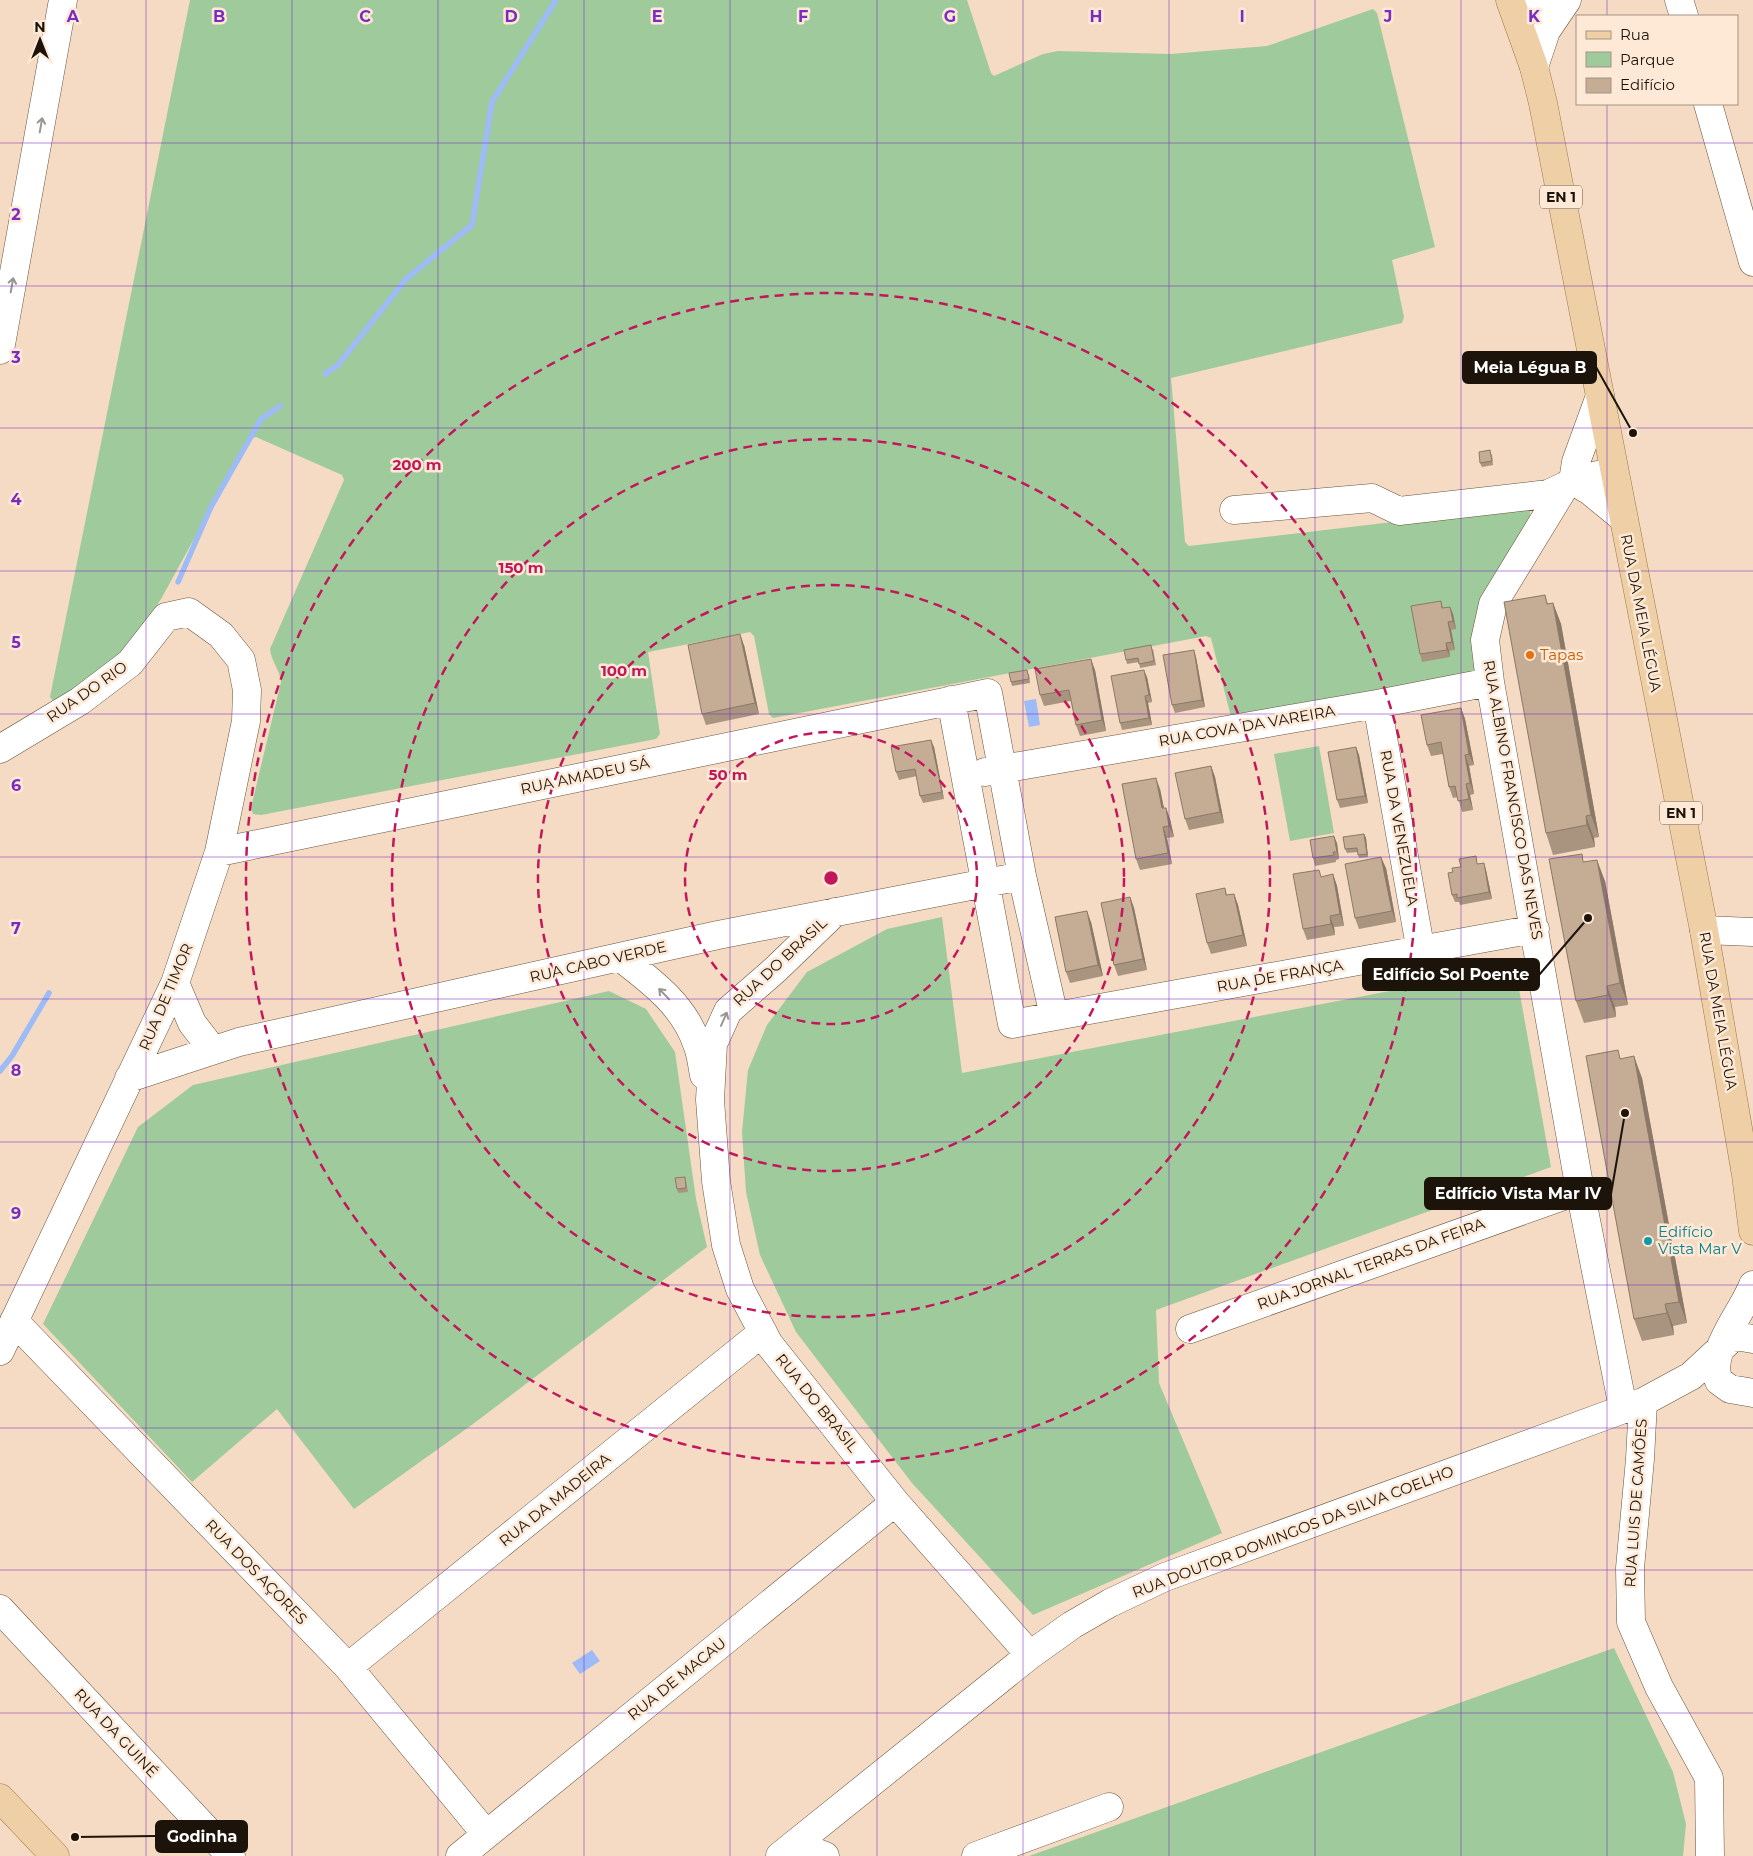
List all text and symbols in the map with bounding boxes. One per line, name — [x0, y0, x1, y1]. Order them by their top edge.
text: A — [66, 7, 80, 26]
text: B — [213, 7, 225, 26]
text: C — [359, 7, 371, 26]
text: D — [504, 7, 518, 26]
text: E — [652, 7, 662, 26]
text: F — [798, 7, 808, 26]
text: G — [944, 7, 956, 26]
text: H — [1090, 7, 1102, 26]
text: I — [1239, 7, 1245, 26]
text: J — [1383, 7, 1392, 26]
text: K — [1528, 7, 1541, 26]
north arrow — [15, 15, 65, 65]
legend — [1576, 15, 1738, 105]
text: N — [34, 18, 46, 36]
text: Rua — [1620, 25, 1650, 44]
text: Parque — [1620, 50, 1675, 69]
text: Edifício — [1620, 75, 1675, 94]
one-way arrow — [36, 117, 46, 133]
road number: EN 1 — [1540, 186, 1582, 208]
text: 2 — [11, 205, 21, 224]
one-way arrow — [7, 277, 17, 293]
text: 3 — [10, 348, 21, 367]
callout: Meia Légua B — [1463, 352, 1596, 383]
text: Meia Légua B — [1473, 358, 1587, 377]
text: 200 m — [392, 455, 442, 474]
text: 4 — [10, 490, 22, 509]
street label: RUA DA MEIA LÉGUA — [1617, 532, 1666, 694]
text: 150 m — [499, 558, 543, 577]
text: 5 — [11, 633, 21, 652]
place label: Tapas — [1540, 645, 1583, 664]
marker: Tapas — [1524, 649, 1536, 661]
street label: RUA DO RIO — [43, 657, 131, 726]
street label: RUA ALBINO FRANCISCO DAS NEVES — [1480, 659, 1547, 941]
text: 100 m — [601, 661, 647, 680]
street label: RUA COVA DA VAREIRA — [1157, 701, 1337, 750]
street label: RUA DA VENEZUELA — [1376, 749, 1423, 908]
street label: RUA AMADEU SÁ — [519, 753, 651, 798]
text: 50 m — [708, 765, 748, 784]
text: 6 — [11, 776, 21, 795]
road number: EN 1 — [1660, 801, 1702, 824]
centre of rings — [822, 869, 840, 887]
street label: RUA DO BRASIL — [729, 913, 831, 1010]
text: 7 — [11, 919, 21, 938]
street label: RUA DA MEIA LÉGUA — [1695, 930, 1742, 1092]
street label: RUA CABO VERDE — [528, 937, 668, 986]
street label: RUA DE TIMOR — [134, 940, 197, 1053]
street label: RUA DE FRANÇA — [1215, 955, 1345, 996]
callout: Edifício Sol Poente — [1363, 959, 1539, 990]
text: Edifício Sol Poente — [1373, 965, 1529, 984]
one-way arrow — [658, 987, 670, 1000]
one-way arrow — [719, 1012, 729, 1027]
text: 8 — [11, 1061, 21, 1080]
callout: Edifício Vista Mar IV — [1425, 1178, 1611, 1209]
text: Edifício Vista Mar IV — [1435, 1184, 1602, 1203]
text: 9 — [11, 1204, 21, 1223]
street label: RUA JORNAL TERRAS DA FEIRA — [1254, 1213, 1487, 1314]
place label: Edifício Vista Mar V — [1658, 1222, 1742, 1258]
marker: Edifício Vista Mar V — [1642, 1235, 1654, 1247]
street label: RUA DO BRASIL — [772, 1349, 863, 1456]
street label: RUA LUIS DE CAMÕES — [1620, 1418, 1651, 1588]
street label: RUA DA MADEIRA — [495, 1449, 614, 1550]
street label: RUA DOUTOR DOMINGOS DA SILVA COELHO — [1129, 1461, 1456, 1602]
street label: RUA DOS AÇORES — [201, 1515, 311, 1628]
street label: RUA DE MACAU — [624, 1633, 730, 1724]
street label: RUA DA GUINÉ — [70, 1684, 162, 1781]
callout: Godinha — [156, 1821, 247, 1852]
text: Godinha — [167, 1827, 237, 1846]

